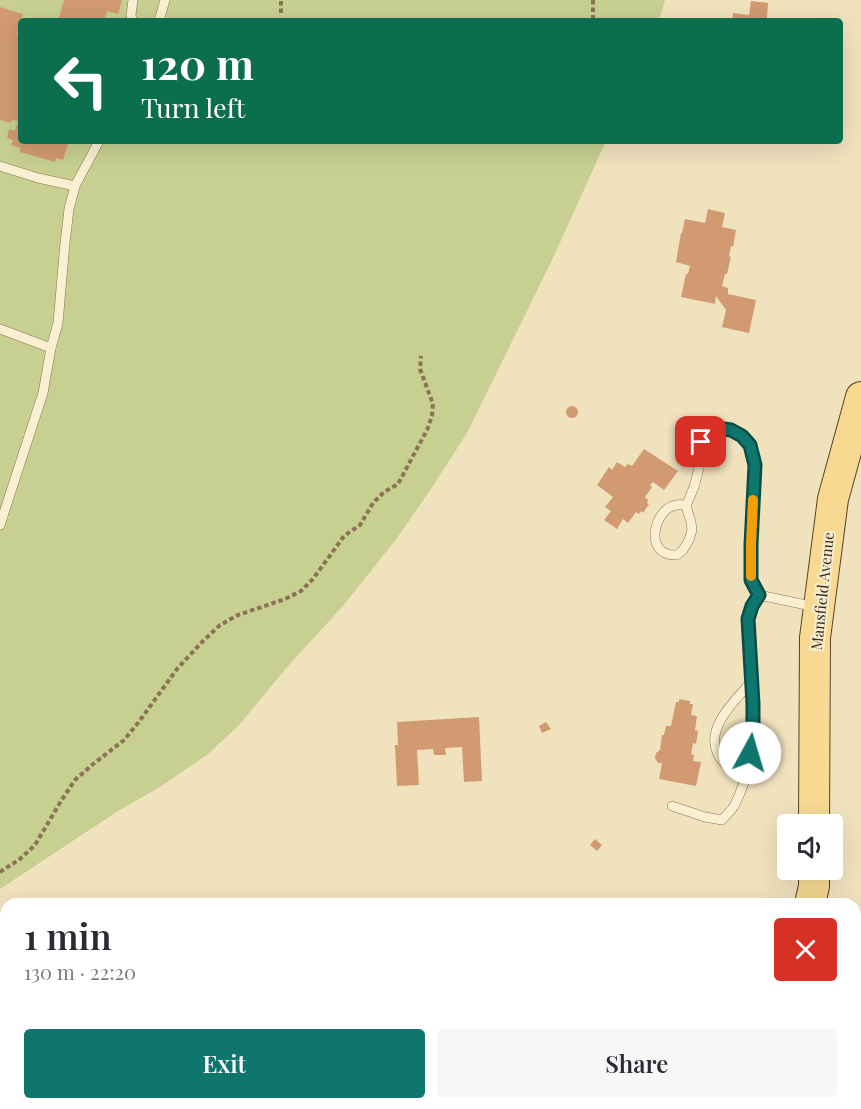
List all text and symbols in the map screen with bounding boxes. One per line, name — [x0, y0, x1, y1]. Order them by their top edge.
text: 120 m — [141, 35, 254, 91]
icon: left — [42, 42, 120, 120]
text: Turn left — [141, 89, 245, 125]
pin — [675, 416, 726, 467]
icon: arrive — [684, 425, 717, 458]
street label: Mansfield Avenue — [806, 531, 838, 651]
position arrow — [718, 721, 782, 785]
map controls — [777, 814, 843, 880]
button: sound — [777, 814, 843, 880]
text: 1 min — [24, 911, 112, 959]
button: close — [774, 918, 837, 981]
text: 130 m · 22:20 — [24, 958, 136, 985]
button: Exit — [24, 1029, 425, 1098]
button: Share — [437, 1029, 837, 1098]

